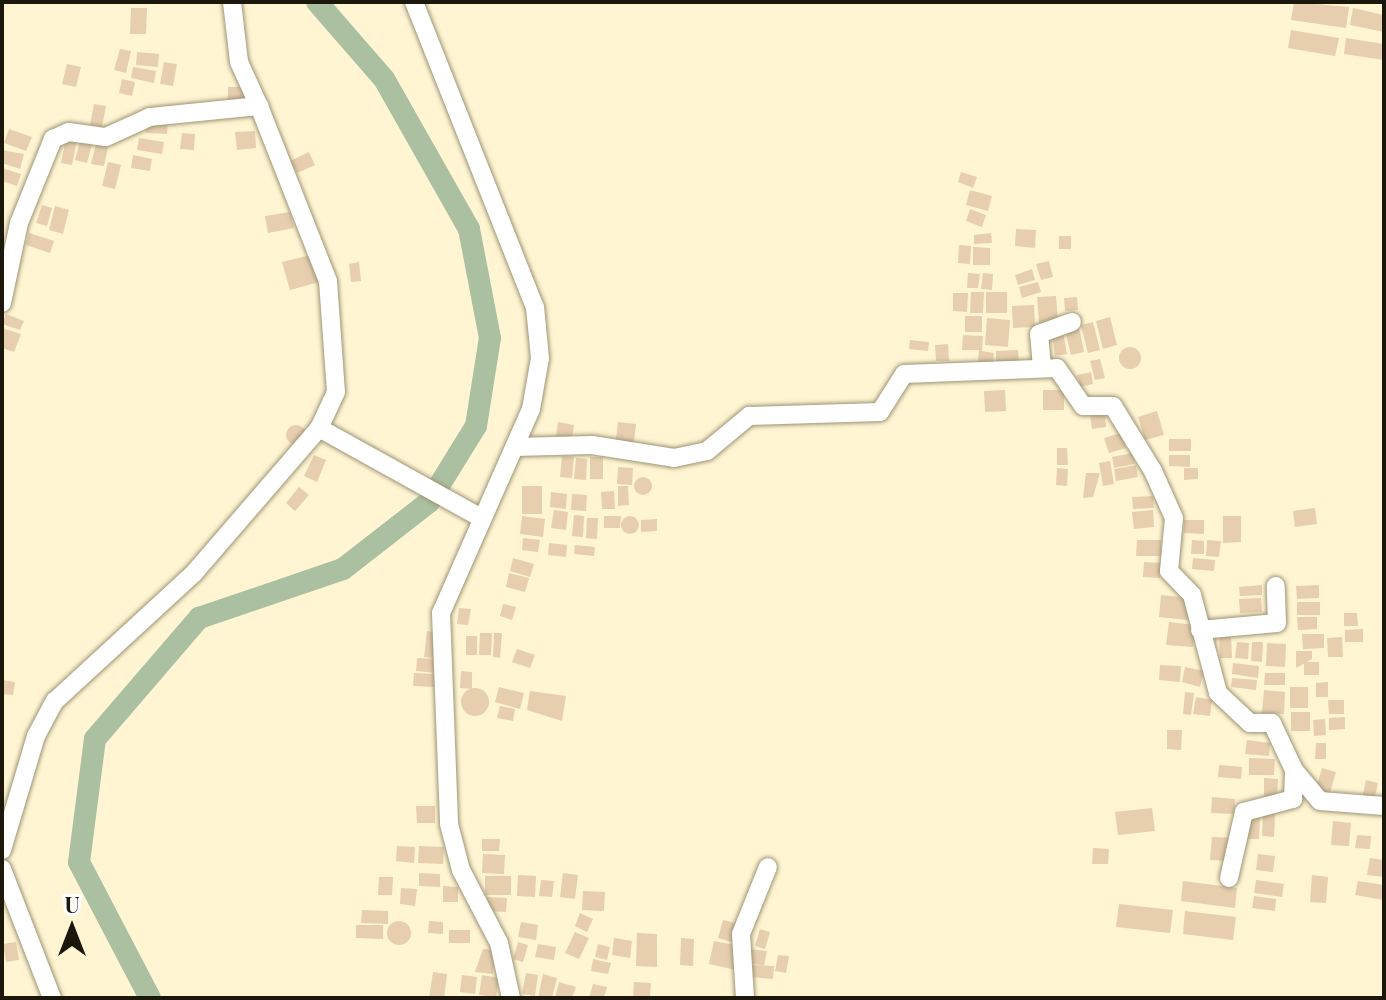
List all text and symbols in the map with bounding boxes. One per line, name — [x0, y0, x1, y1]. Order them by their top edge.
north arrow — [32, 888, 112, 968]
text: U — [64, 889, 80, 919]

